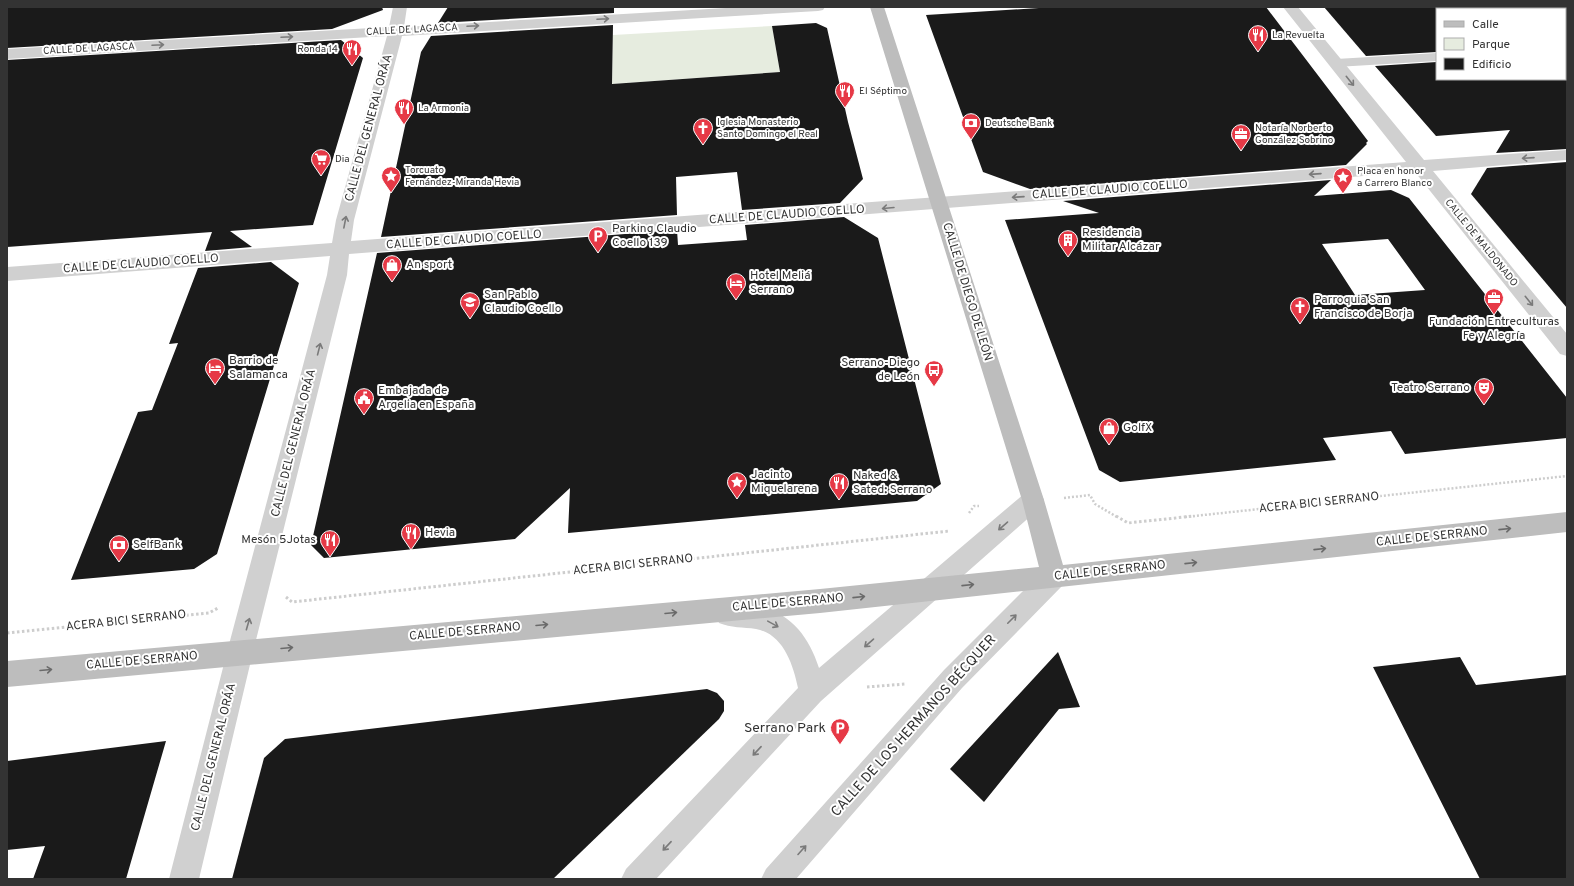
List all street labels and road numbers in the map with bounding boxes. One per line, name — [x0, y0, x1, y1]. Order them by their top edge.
street label: CALLE DE LAGASCA — [366, 21, 458, 39]
street label: CALLE DE LAGASCA — [43, 40, 135, 58]
street label: CALLE DEL GENERAL ORÁA — [342, 53, 396, 203]
street label: CALLE DE CLAUDIO COELLO — [1032, 177, 1188, 203]
street label: CALLE DE MALDONADO — [1442, 196, 1520, 290]
street label: CALLE DE CLAUDIO COELLO — [709, 202, 865, 228]
street label: CALLE DE DIEGO DE LEÓN — [938, 221, 996, 363]
street label: CALLE DE CLAUDIO COELLO — [386, 227, 542, 253]
street label: CALLE DE CLAUDIO COELLO — [63, 251, 219, 277]
street label: CALLE DEL GENERAL ORÁA — [268, 367, 320, 519]
street label: ACERA BICI SERRANO — [1258, 489, 1380, 517]
street label: CALLE DE SERRANO — [1375, 523, 1489, 551]
street label: ACERA BICI SERRANO — [572, 551, 694, 579]
street label: CALLE DE SERRANO — [1053, 557, 1167, 585]
street label: CALLE DE SERRANO — [731, 590, 845, 616]
street label: ACERA BICI SERRANO — [65, 607, 187, 635]
street label: CALLE DE SERRANO — [408, 619, 522, 645]
street label: CALLE DE LOS HERMANOS BÉCQUER — [827, 631, 1000, 820]
street label: CALLE DE SERRANO — [85, 648, 199, 674]
street label: CALLE DEL GENERAL ORÁA — [188, 681, 240, 833]

